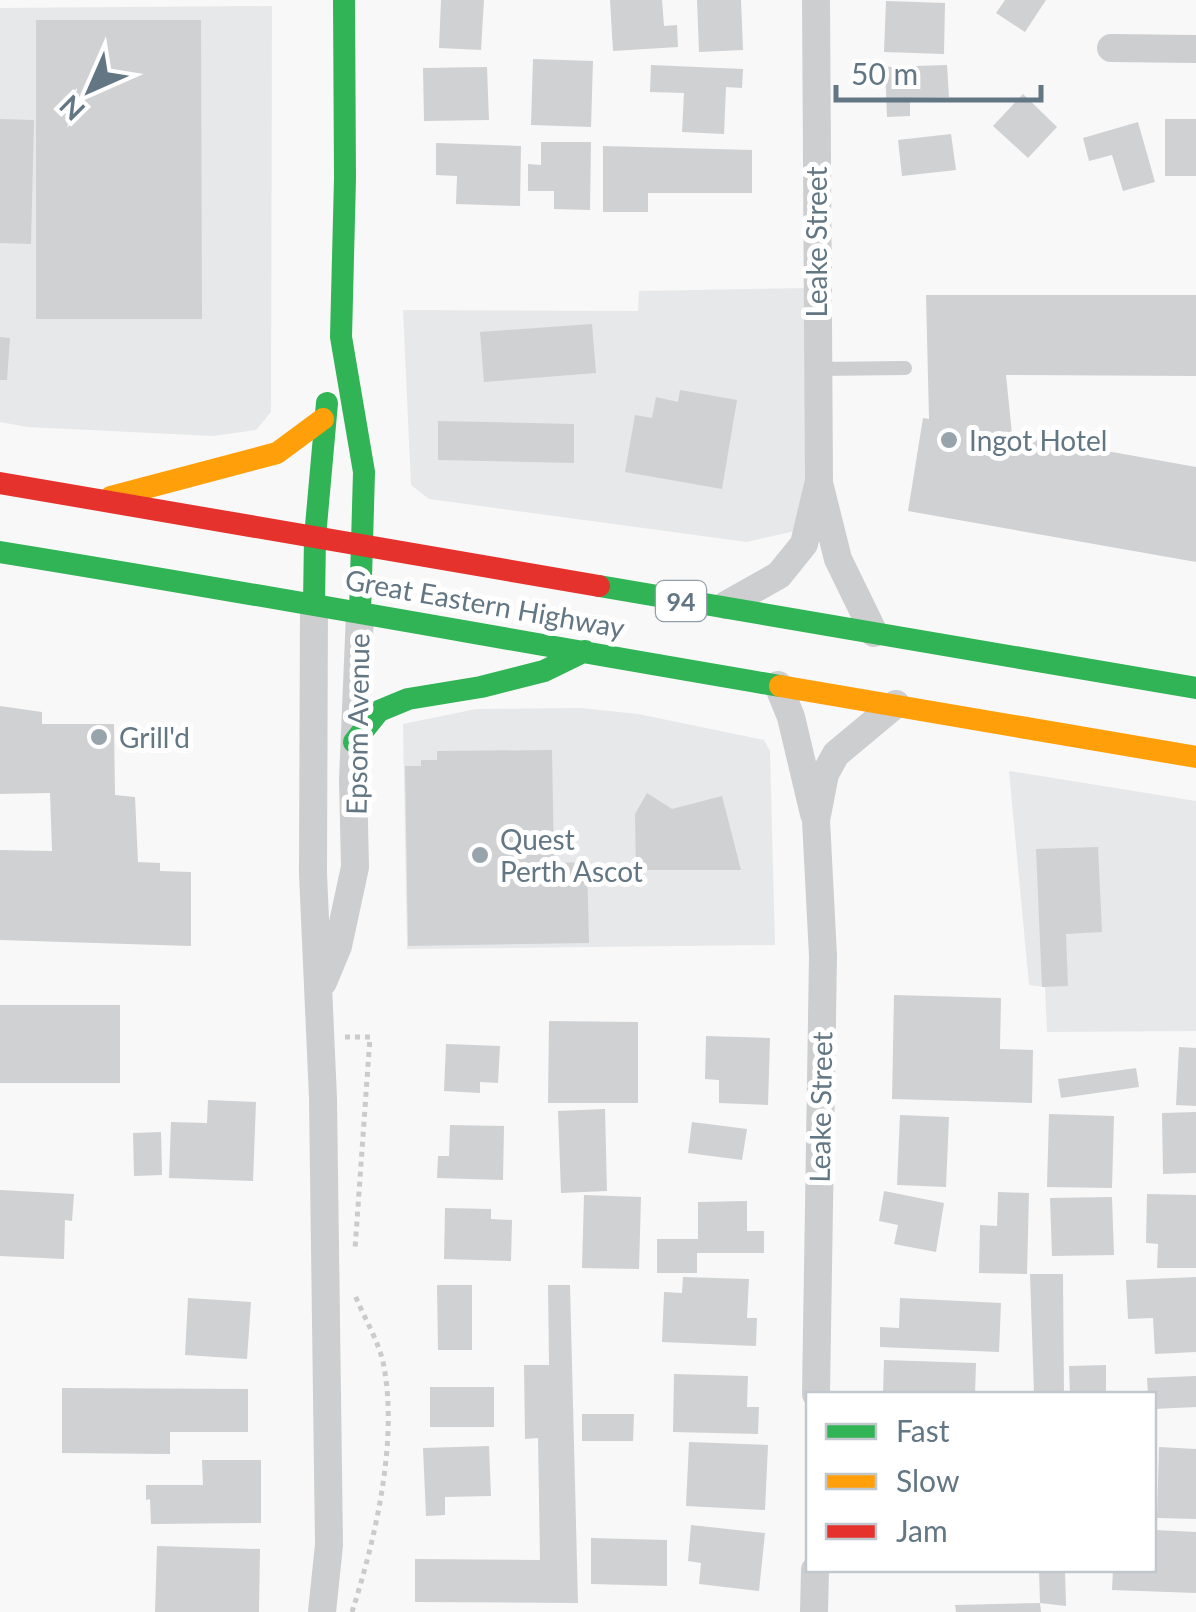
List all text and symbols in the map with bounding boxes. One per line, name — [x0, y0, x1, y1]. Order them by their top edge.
north arrow — [40, 40, 140, 140]
scale bar — [836, 40, 1041, 102]
text: 50 m — [851, 55, 918, 91]
text: N — [52, 89, 91, 128]
street label: Leake Street — [799, 166, 833, 318]
place label: Ingot Hotel — [969, 423, 1107, 457]
marker: Ingot Hotel — [938, 429, 960, 451]
street label: Great Eastern Highway — [343, 562, 628, 644]
road number: 94 — [656, 581, 706, 621]
street label: Epsom Avenue — [338, 633, 376, 815]
place label: Grill'd — [119, 720, 190, 754]
marker: Grill'd — [88, 726, 110, 748]
place label: Quest Perth Ascot — [500, 822, 643, 888]
marker: Quest Perth Ascot — [469, 844, 491, 866]
street label: Leake Street — [802, 1031, 838, 1183]
legend — [806, 1392, 1156, 1572]
text: Fast — [896, 1412, 950, 1448]
text: Slow — [896, 1462, 960, 1498]
text: Jam — [896, 1512, 948, 1548]

